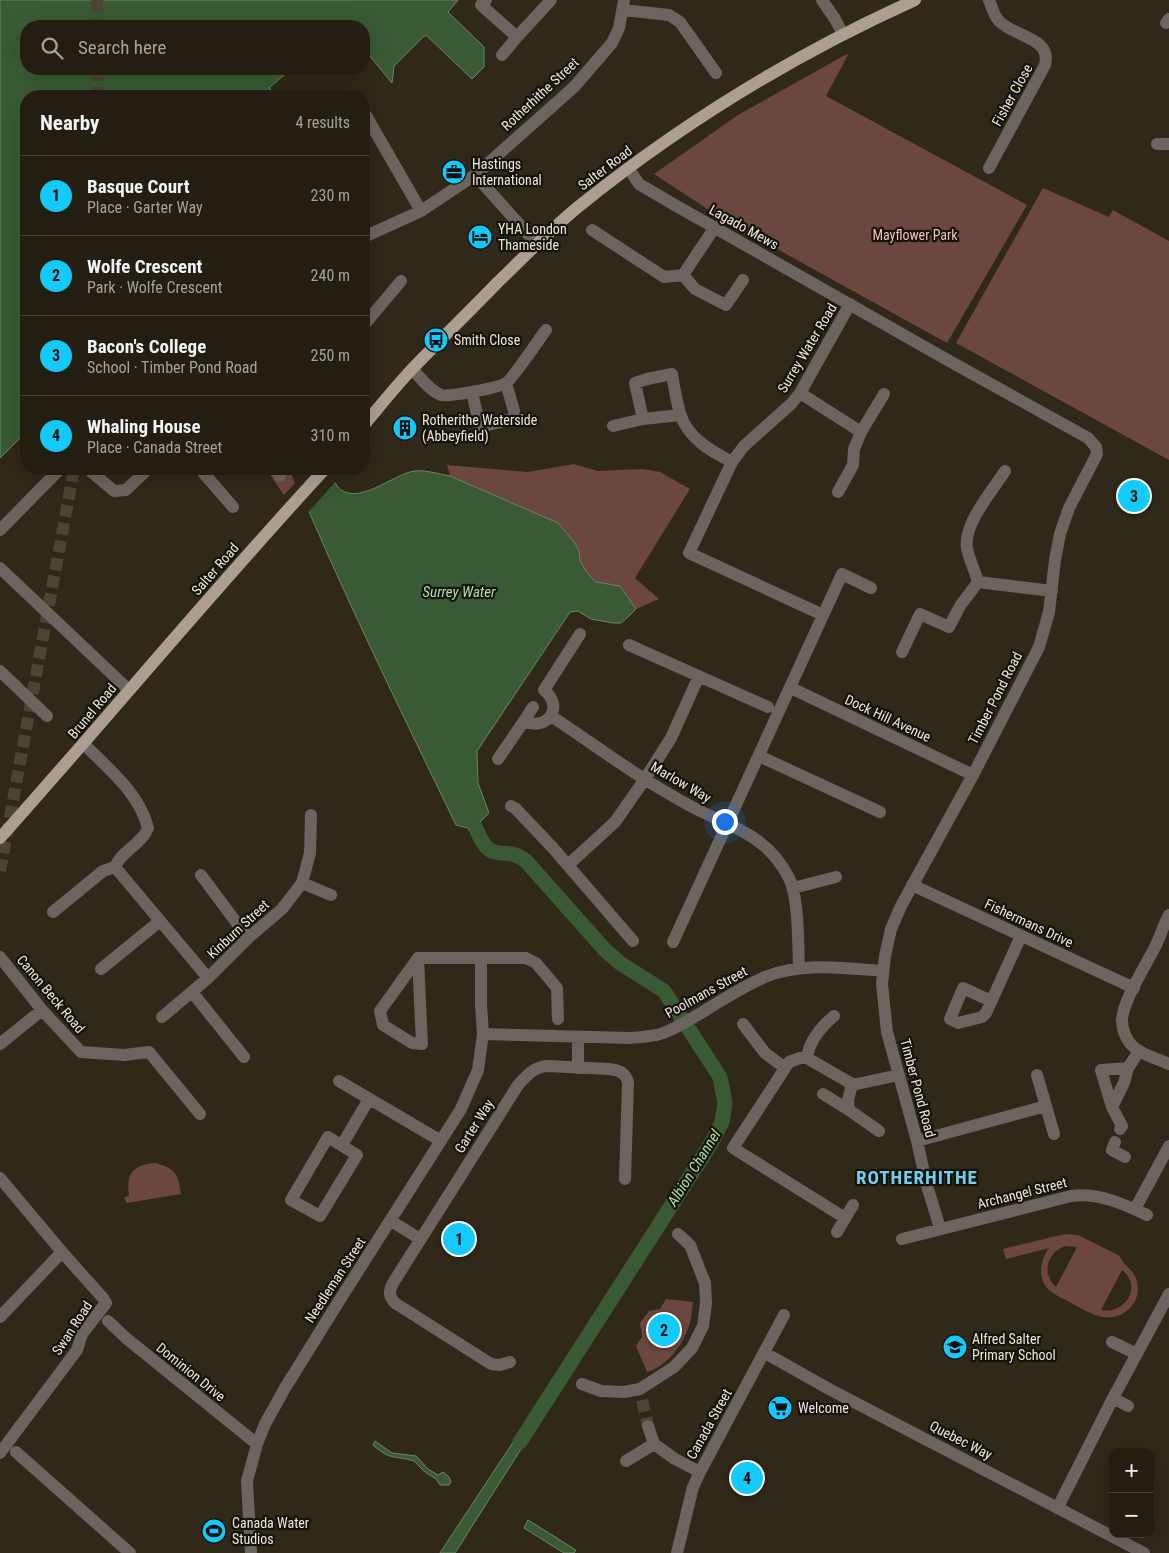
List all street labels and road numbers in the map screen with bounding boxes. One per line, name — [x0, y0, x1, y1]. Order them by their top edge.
street label: Rotherhithe Street — [498, 54, 582, 134]
street label: Fisher Close — [988, 61, 1036, 129]
street label: Salter Road — [575, 143, 635, 193]
street label: Lagado Mews — [707, 201, 781, 253]
street label: Surrey Water Road — [774, 300, 840, 396]
street label: Salter Road — [188, 540, 242, 598]
street label: Timber Pond Road — [965, 649, 1025, 747]
street label: Brunel Road — [64, 680, 120, 742]
street label: Dock Hill Avenue — [843, 691, 934, 745]
street label: Marlow Way — [648, 758, 714, 806]
street label: Kinburn Street — [204, 896, 272, 962]
street label: Fishermans Drive — [982, 896, 1076, 951]
street label: Canon Beck Road — [14, 952, 88, 1036]
street label: Poolmans Street — [662, 963, 750, 1021]
street label: Timber Pond Road — [897, 1037, 939, 1139]
street label: Garter Way — [451, 1096, 497, 1156]
street label: Archangel Street — [976, 1174, 1068, 1212]
street label: Needleman Street — [301, 1234, 369, 1326]
street label: Swan Road — [49, 1298, 95, 1358]
street label: Dominion Drive — [153, 1339, 229, 1405]
street label: Canada Street — [683, 1386, 735, 1462]
street label: Quebec Way — [927, 1417, 995, 1463]

